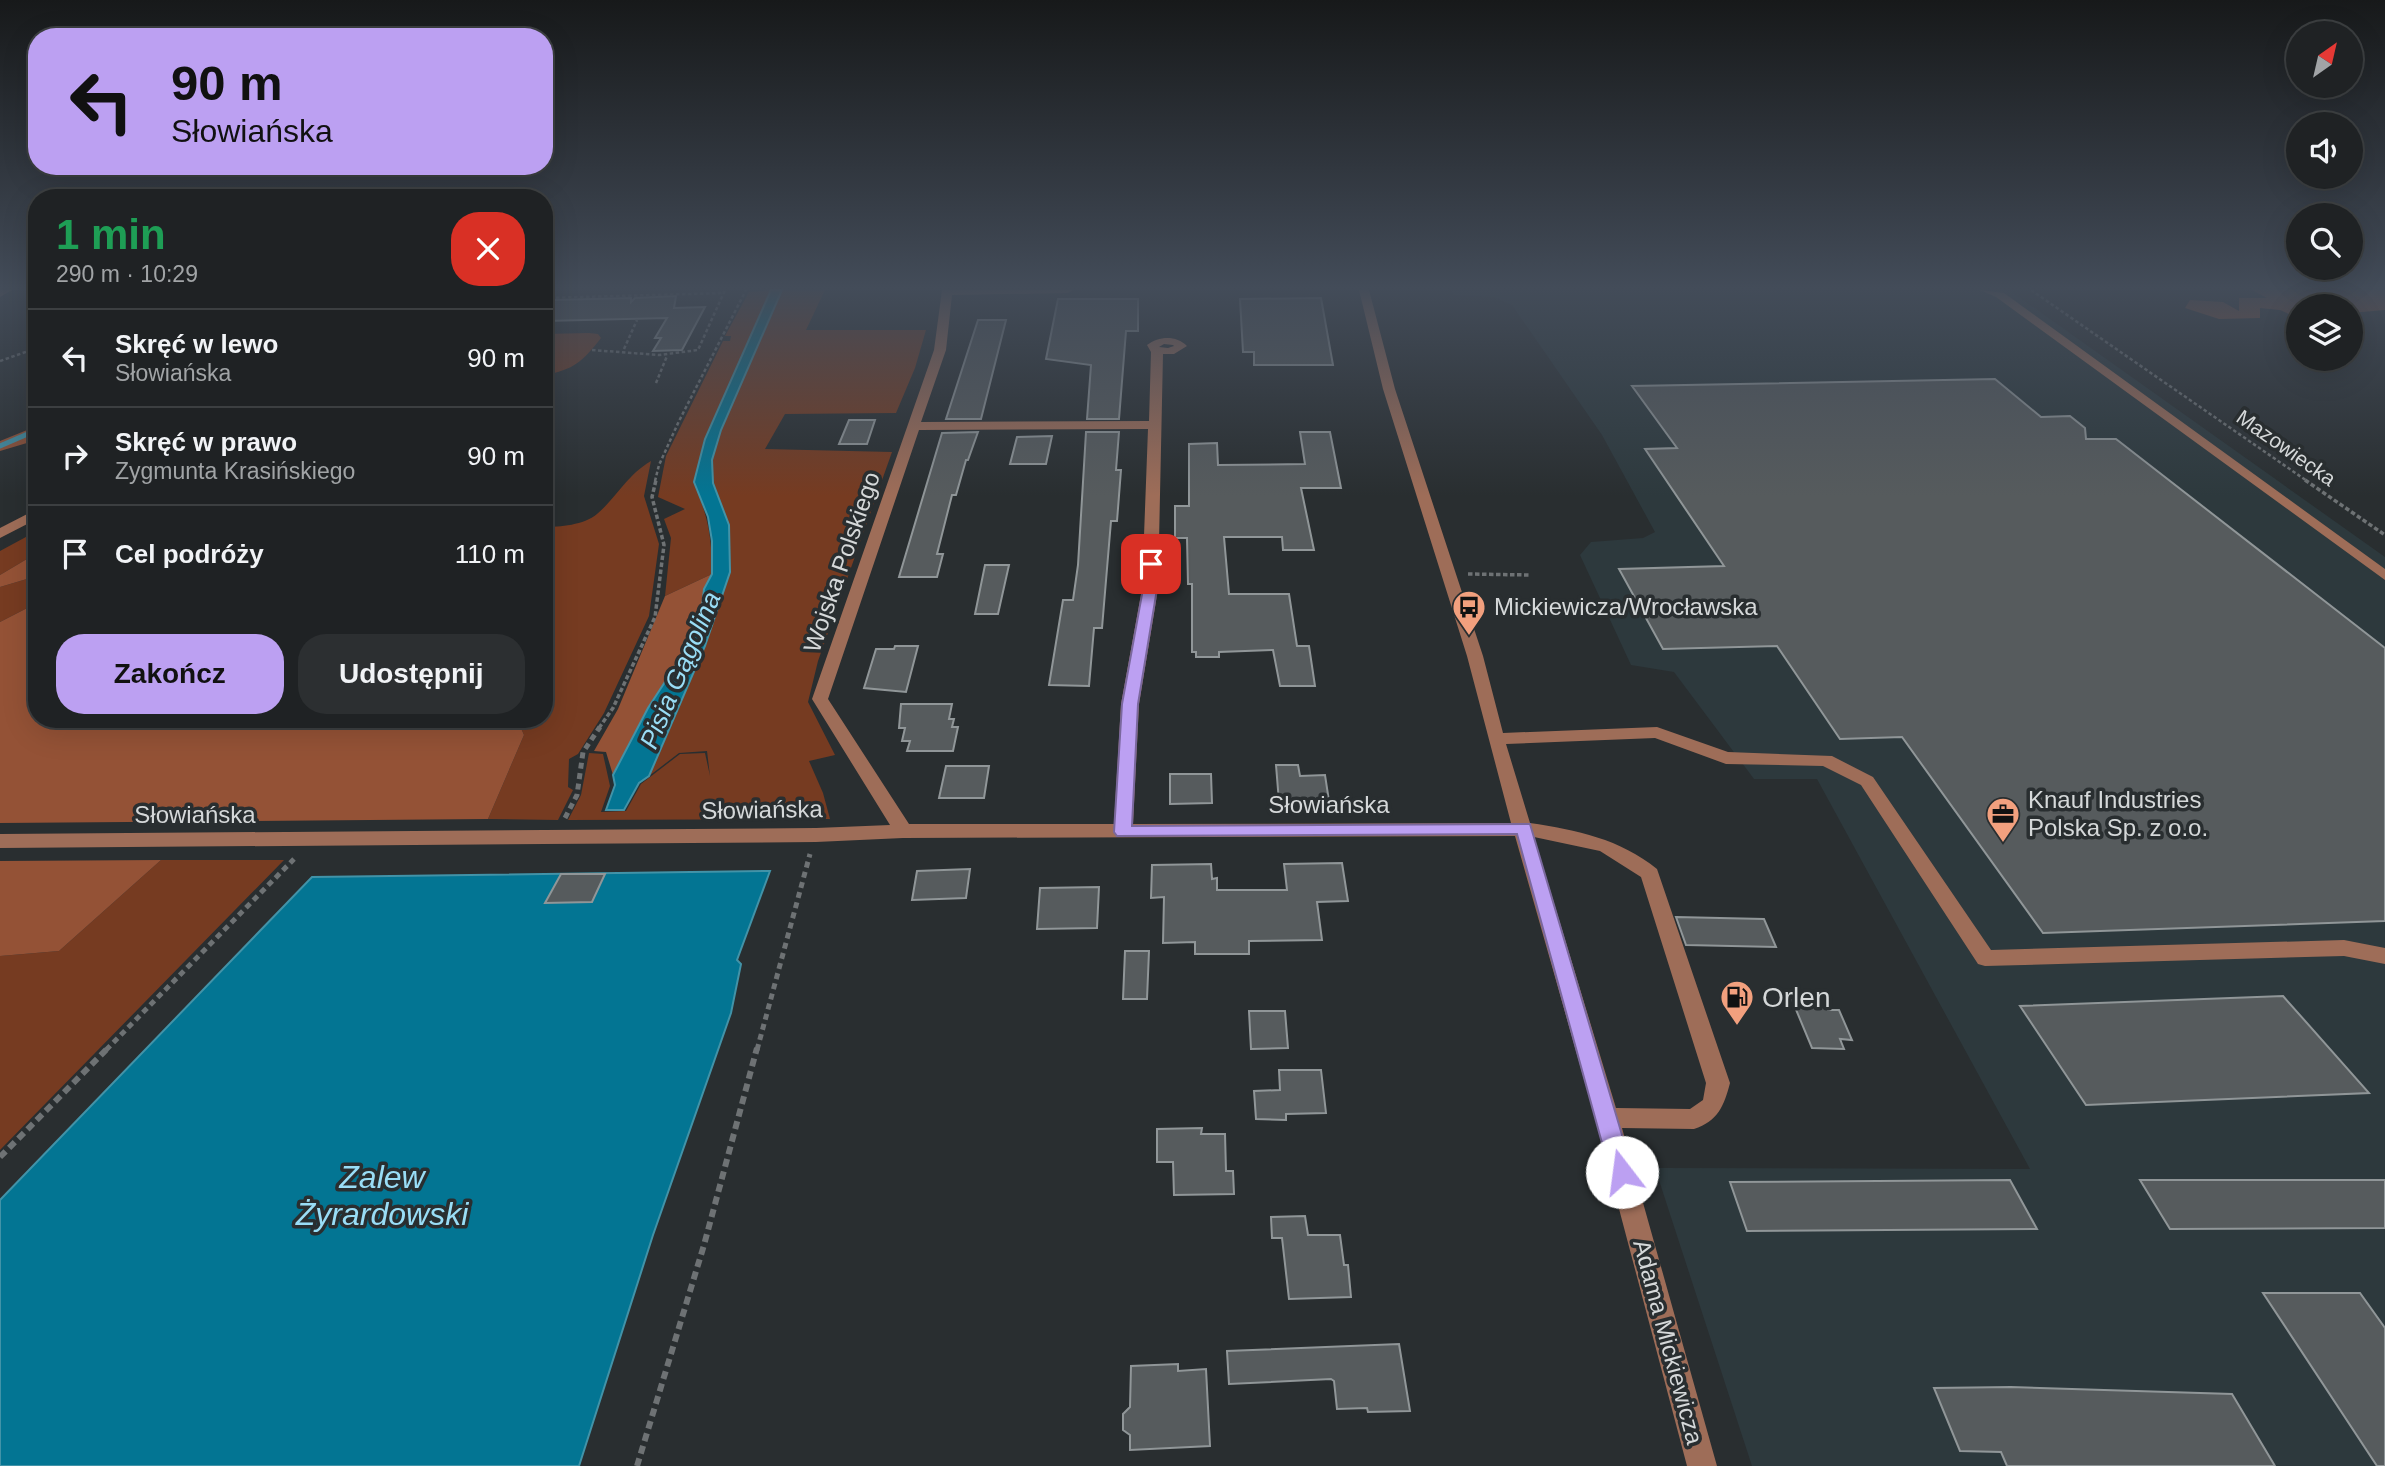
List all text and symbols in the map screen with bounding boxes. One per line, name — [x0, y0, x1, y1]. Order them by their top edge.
north arrow — [2286, 21, 2362, 98]
map controls — [2286, 21, 2363, 371]
icon: left — [56, 56, 147, 147]
text: 90 m — [171, 56, 283, 110]
button: sound — [2286, 112, 2363, 189]
text: Słowiańska — [171, 113, 333, 149]
button: search — [2286, 203, 2363, 280]
text: 1 min — [56, 211, 166, 258]
button: close — [451, 212, 525, 286]
text: 290 m · 10:29 — [56, 261, 198, 287]
button: layers — [2286, 294, 2363, 371]
text: Skręć w lewo — [115, 329, 278, 359]
icon: left — [56, 339, 94, 377]
text: 90 m — [467, 343, 525, 373]
text: Słowiańska — [115, 360, 231, 386]
street label: Mazowiecka — [2232, 405, 2340, 490]
text: Skręć w prawo — [115, 427, 297, 457]
icon: right — [56, 437, 94, 475]
text: 90 m — [467, 441, 525, 471]
text: Zygmunta Krasińskiego — [115, 458, 355, 484]
street label: Wojska Polskiego — [798, 468, 885, 656]
pin — [1121, 534, 1181, 594]
icon: arrive — [56, 535, 94, 573]
text: Cel podróży — [115, 539, 264, 569]
text: 110 m — [455, 539, 525, 569]
icon: arrive — [1132, 545, 1170, 583]
water label: Pisia Gągolina — [633, 587, 727, 753]
bus stop icon: Mickiewicza/Wrocławska — [1450, 588, 1488, 637]
place label: Mickiewicza/Wrocławska — [1494, 593, 1758, 620]
button: Zakończ — [56, 634, 284, 714]
button: Udostępnij — [298, 634, 525, 714]
place label: Knauf Industries Polska Sp. z o.o. — [2028, 786, 2208, 841]
street label: Słowiańska — [1268, 791, 1390, 818]
street label: Słowiańska — [701, 795, 824, 824]
office icon: Knauf Industries Polska Sp. z o.o. — [1984, 795, 2022, 844]
street label: Słowiańska — [134, 801, 256, 828]
fuel station icon: Orlen — [1718, 978, 1756, 1027]
place label: Orlen — [1762, 982, 1830, 1013]
position arrow — [1585, 1135, 1659, 1209]
water label: Zalew Żyrardowski — [295, 1159, 469, 1232]
street label: Adama Mickiewicza — [1628, 1237, 1709, 1448]

